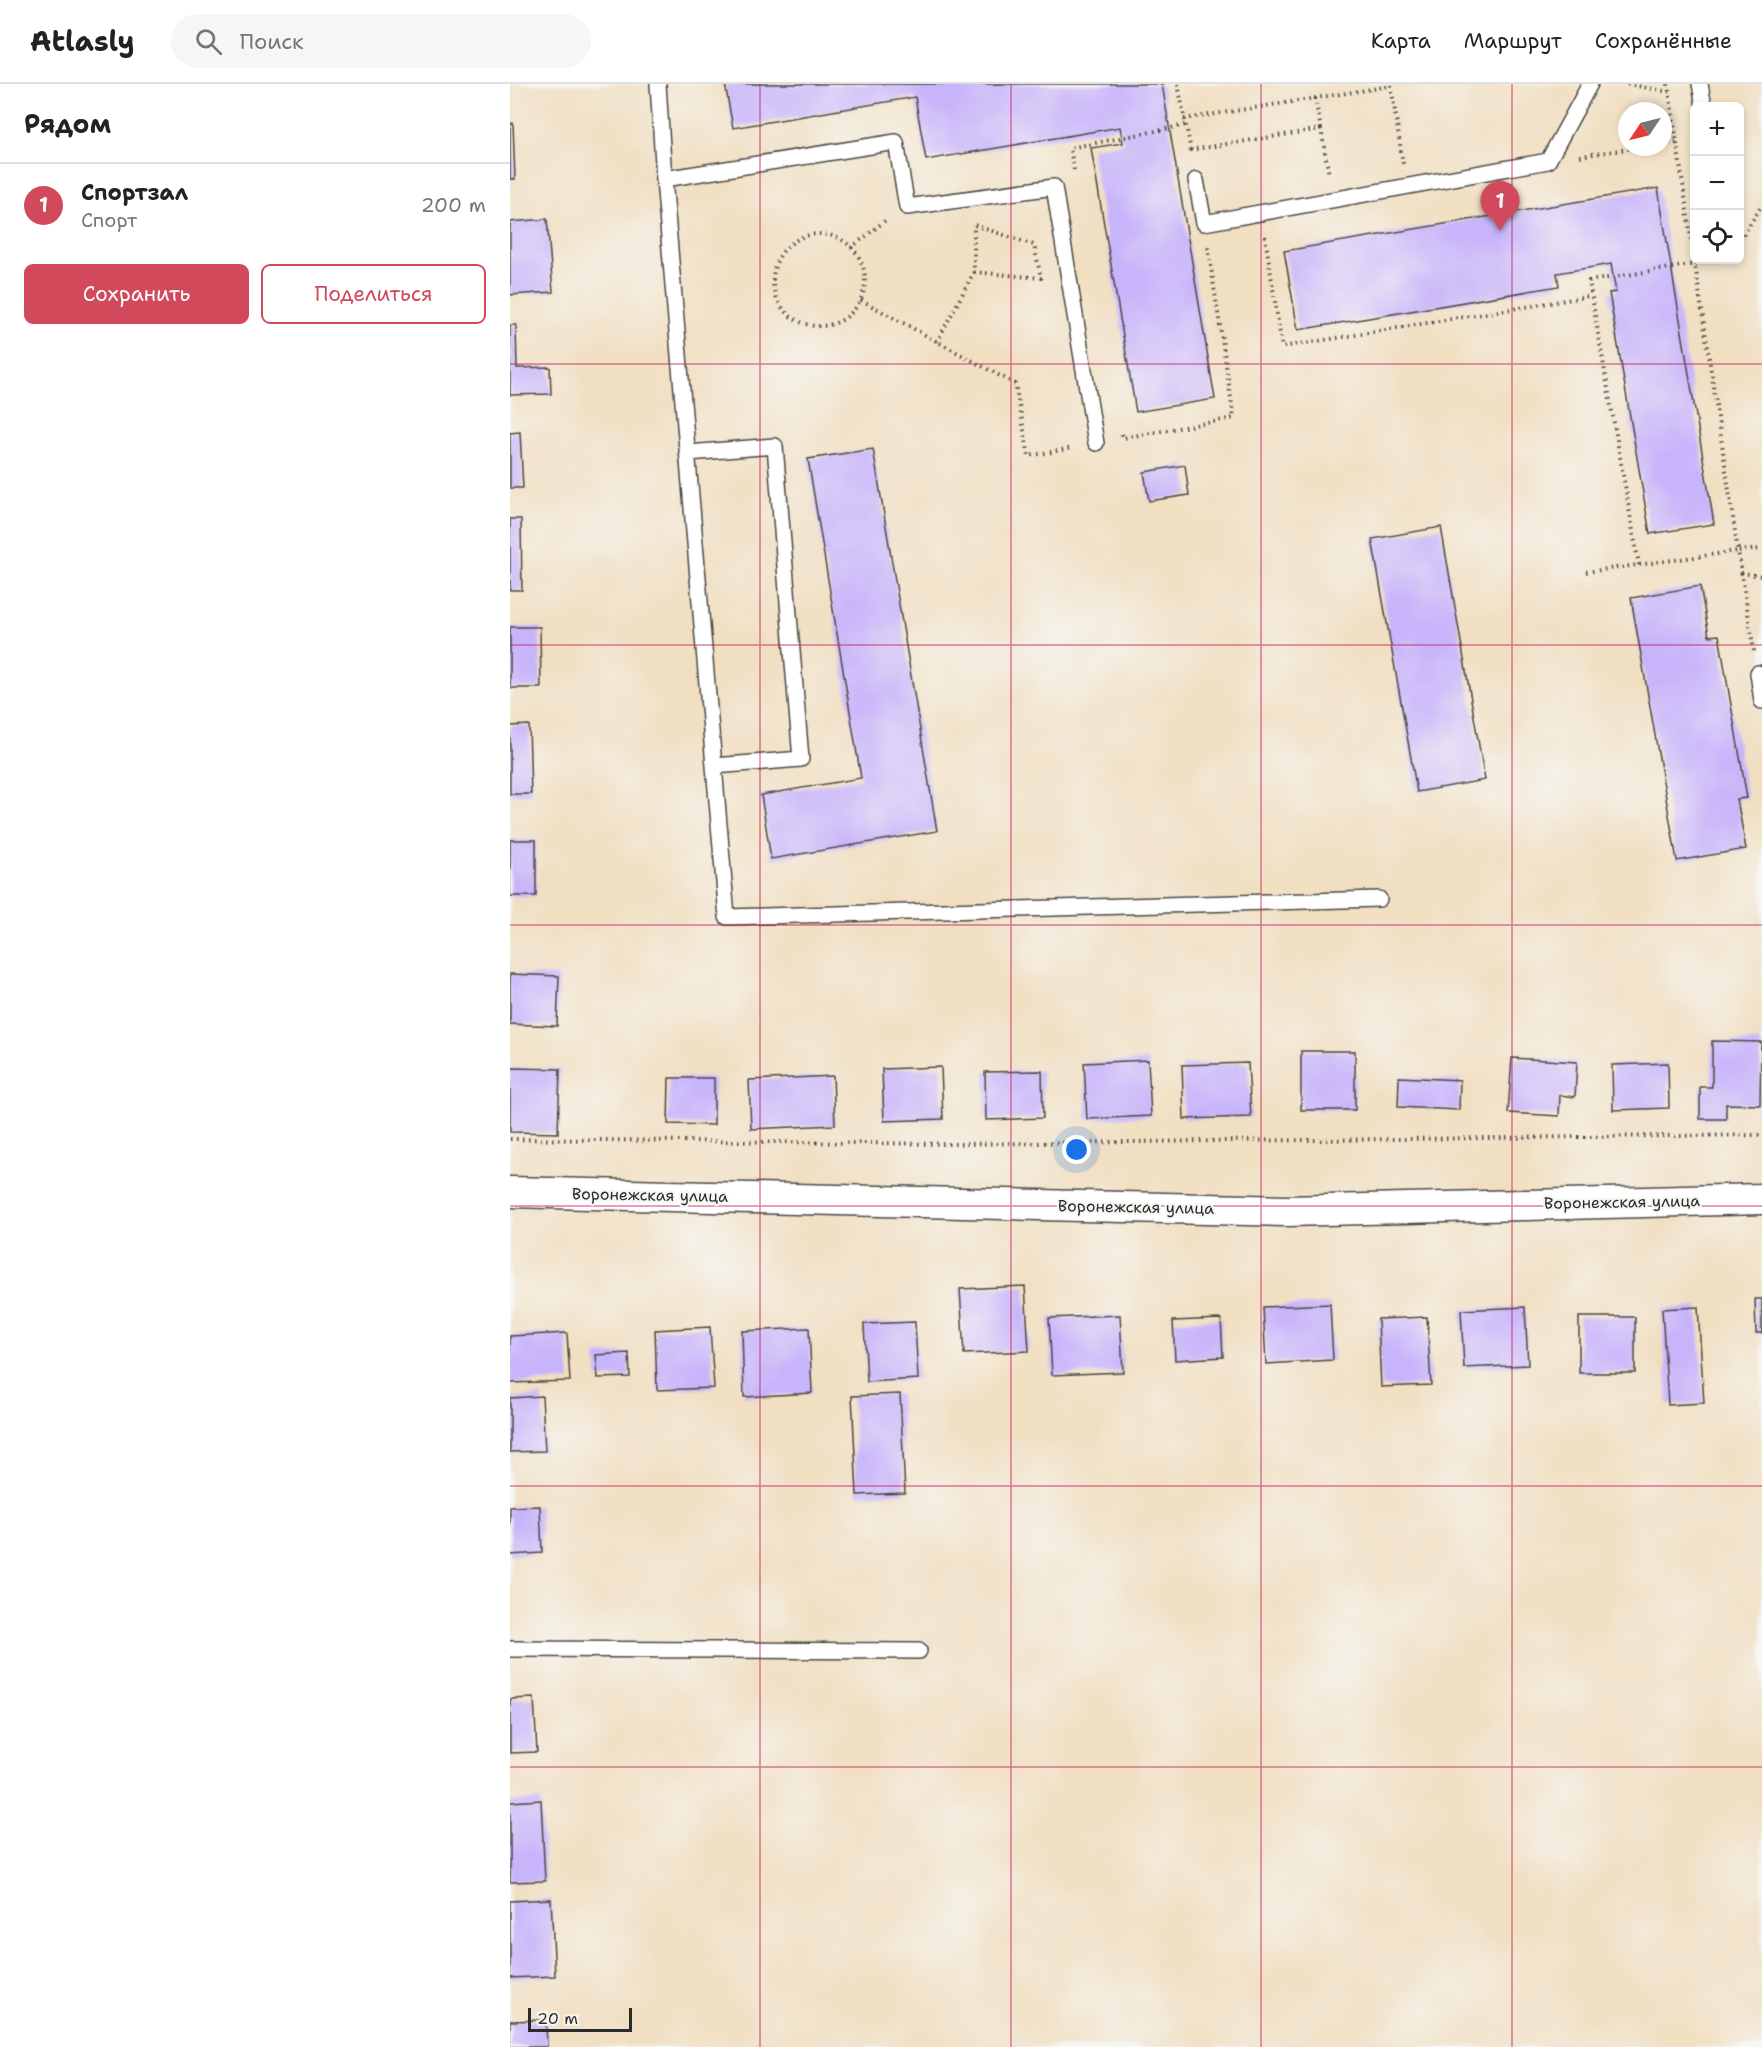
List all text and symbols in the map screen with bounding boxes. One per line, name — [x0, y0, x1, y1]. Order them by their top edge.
search box — [171, 14, 591, 68]
text: Atlasly — [30, 22, 135, 60]
icon: search — [192, 25, 225, 58]
text: Поиск — [240, 27, 304, 56]
text: Карта — [1371, 27, 1431, 55]
text: Маршрут — [1464, 27, 1562, 55]
text: Сохранённые — [1595, 27, 1732, 55]
north arrow — [1618, 102, 1672, 156]
map controls — [1690, 102, 1744, 264]
button: + — [1690, 102, 1744, 156]
text: Рядом — [24, 106, 111, 141]
button: − — [1690, 156, 1744, 210]
text: Спортзал — [81, 178, 188, 207]
pin: 1 — [1480, 182, 1520, 231]
text: 1 — [39, 192, 48, 218]
text: 200 m — [421, 192, 486, 218]
text: Спорт — [81, 207, 137, 233]
button: locate — [1690, 210, 1744, 264]
button: Сохранить — [24, 264, 249, 324]
button: Поделиться — [261, 264, 486, 324]
your location — [1062, 1135, 1091, 1164]
street label: Воронежская улица — [572, 1183, 728, 1207]
street label: Воронежская улица — [1544, 1190, 1700, 1214]
street label: Воронежская улица — [1058, 1195, 1214, 1219]
scale bar — [528, 2005, 632, 2032]
text: 20 m — [537, 2008, 578, 2029]

